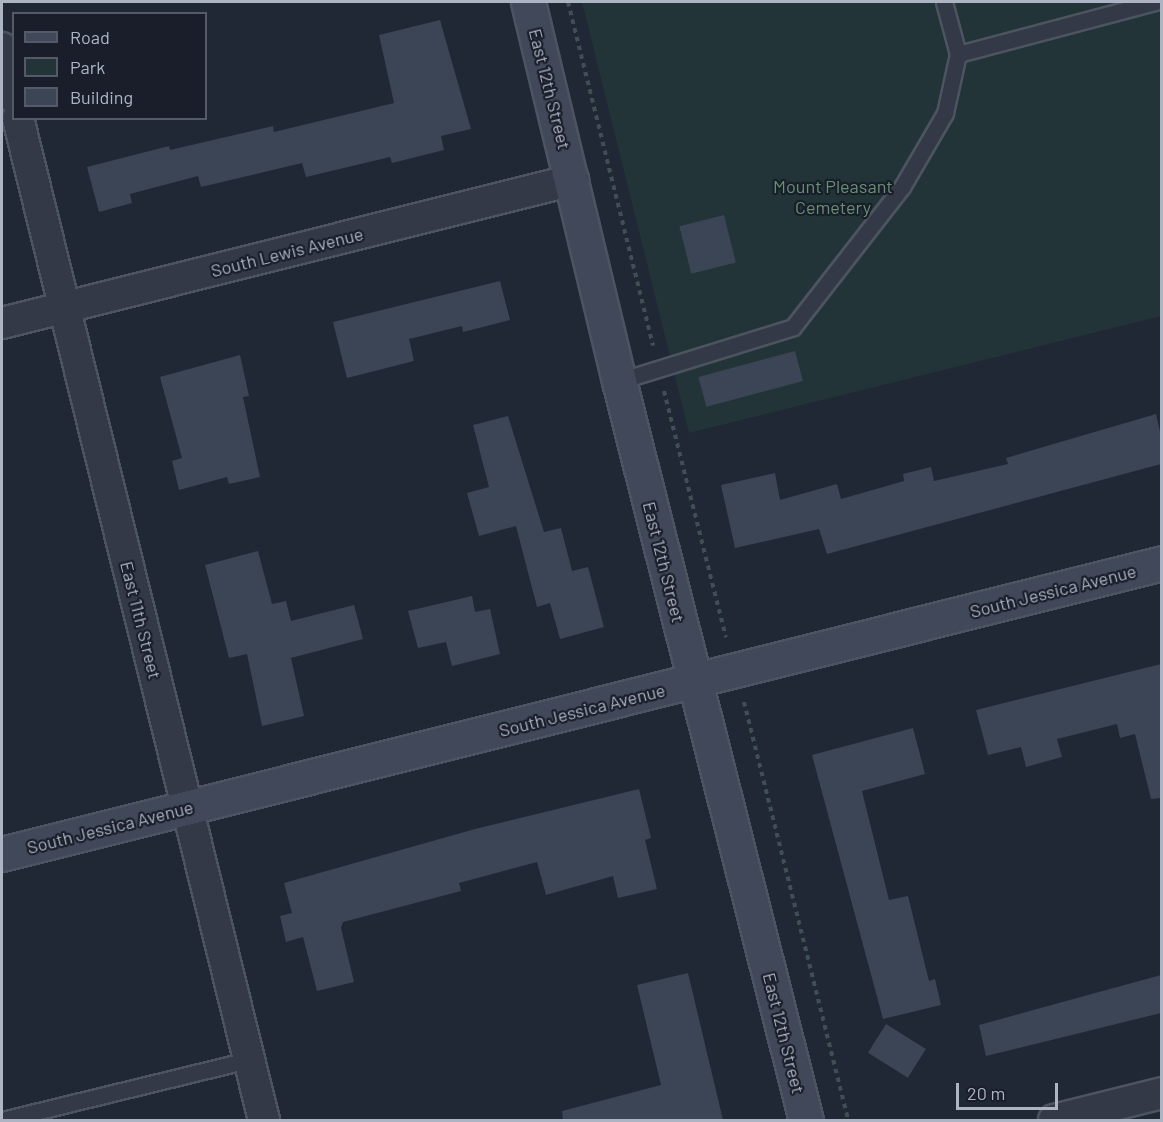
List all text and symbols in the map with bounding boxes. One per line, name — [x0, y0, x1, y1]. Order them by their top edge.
legend — [12, 12, 207, 120]
text: Road — [70, 26, 110, 48]
street label: East 12th Street — [525, 26, 575, 152]
text: Park — [70, 56, 105, 78]
text: Building — [70, 86, 133, 108]
park label: Mount Pleasant Cemetery — [773, 176, 893, 219]
street label: South Lewis Avenue — [208, 223, 366, 281]
street label: East 12th Street — [639, 499, 689, 625]
street label: East 11th Street — [116, 559, 166, 681]
street label: South Jessica Avenue — [968, 560, 1138, 622]
street label: South Jessica Avenue — [497, 679, 667, 741]
street label: South Jessica Avenue — [25, 796, 195, 858]
street label: East 12th Street — [759, 970, 809, 1096]
scale bar — [959, 1071, 1061, 1109]
text: 20 m — [967, 1082, 1005, 1104]

